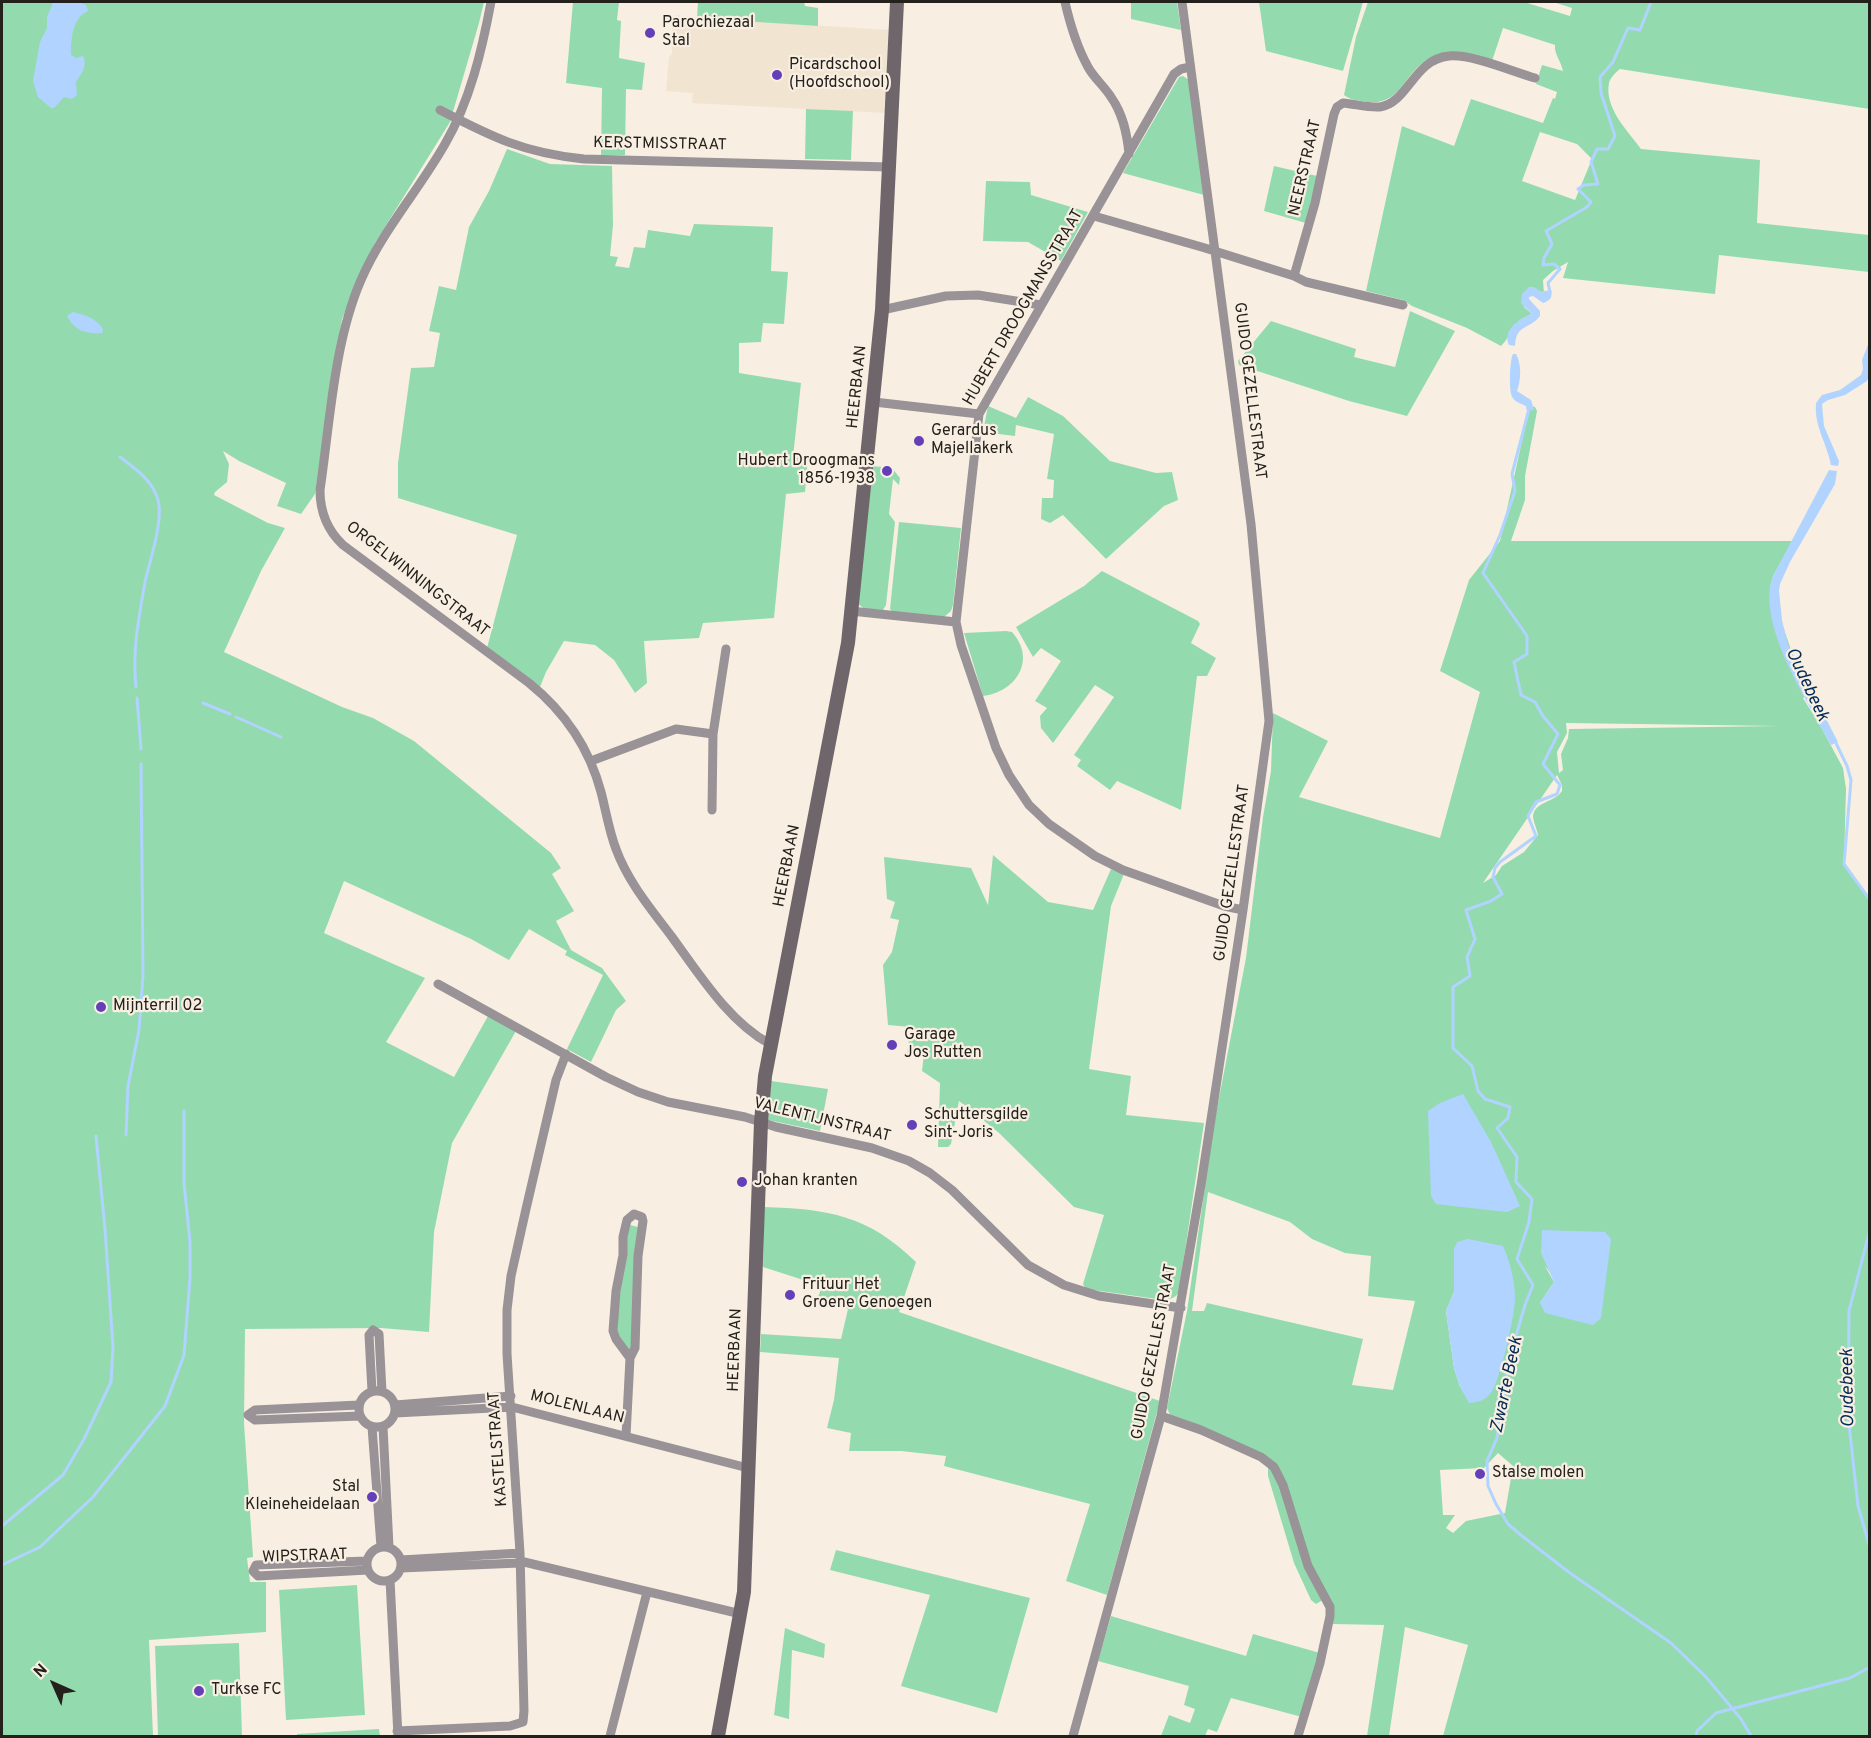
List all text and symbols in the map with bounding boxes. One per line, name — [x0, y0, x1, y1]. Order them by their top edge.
place label: Parochiezaal Stal — [662, 14, 754, 52]
marker: Parochiezaal Stal — [643, 26, 657, 40]
place label: Picardschool (Hoofdschool) — [789, 56, 890, 94]
marker: Picardschool (Hoofdschool) — [770, 68, 784, 82]
street label: NEERSTRAAT — [1286, 118, 1326, 218]
street label: KERSTMISSTRAAT — [593, 134, 727, 156]
street label: HUBERT DROOGMANSSTRAAT — [960, 206, 1088, 410]
street label: GUIDO GEZELLESTRAAT — [1229, 301, 1269, 481]
street label: HEERBAAN — [844, 344, 872, 430]
place label: Gerardus Majellakerk — [931, 422, 1013, 460]
marker: Gerardus Majellakerk — [912, 434, 926, 448]
place label: Hubert Droogmans 1856-1938 — [737, 452, 875, 490]
marker: Hubert Droogmans 1856-1938 — [880, 464, 894, 478]
street label: ORGELWINNINGSTRAAT — [342, 518, 492, 642]
water label: Oudebeek — [1780, 645, 1832, 725]
street label: GUIDO GEZELLESTRAAT — [1211, 783, 1255, 963]
street label: HEERBAAN — [771, 823, 805, 909]
place label: Mijnterril 02 — [113, 997, 202, 1017]
marker: Mijnterril 02 — [94, 1000, 108, 1014]
place label: Garage Jos Rutten — [904, 1026, 982, 1064]
marker: Garage Jos Rutten — [885, 1038, 899, 1052]
street label: VALENTIJNSTRAAT — [751, 1095, 893, 1147]
place label: Schuttersgilde Sint-Joris — [924, 1106, 1028, 1144]
marker: Schuttersgilde Sint-Joris — [905, 1118, 919, 1132]
place label: Johan kranten — [754, 1172, 858, 1192]
marker: Johan kranten — [735, 1175, 749, 1189]
street label: GUIDO GEZELLESTRAAT — [1129, 1262, 1181, 1442]
place label: Frituur Het Groene Genoegen — [802, 1276, 932, 1314]
marker: Frituur Het Groene Genoegen — [783, 1288, 797, 1302]
street label: HEERBAAN — [725, 1308, 747, 1392]
water label: Zwarte Beek — [1487, 1335, 1529, 1435]
water label: Oudebeek — [1838, 1348, 1860, 1428]
street label: MOLENLAAN — [528, 1387, 626, 1429]
street label: KASTELSTRAAT — [485, 1390, 513, 1508]
place label: Stalse molen — [1492, 1464, 1584, 1484]
marker: Stalse molen — [1473, 1467, 1487, 1481]
place label: Stal Kleineheidelaan — [245, 1478, 360, 1516]
marker: Stal Kleineheidelaan — [365, 1490, 379, 1504]
street label: WIPSTRAAT — [262, 1546, 348, 1568]
north arrow — [24, 1654, 84, 1714]
text: N — [30, 1660, 52, 1682]
place label: Turkse FC — [211, 1681, 282, 1701]
marker: Turkse FC — [192, 1684, 206, 1698]

